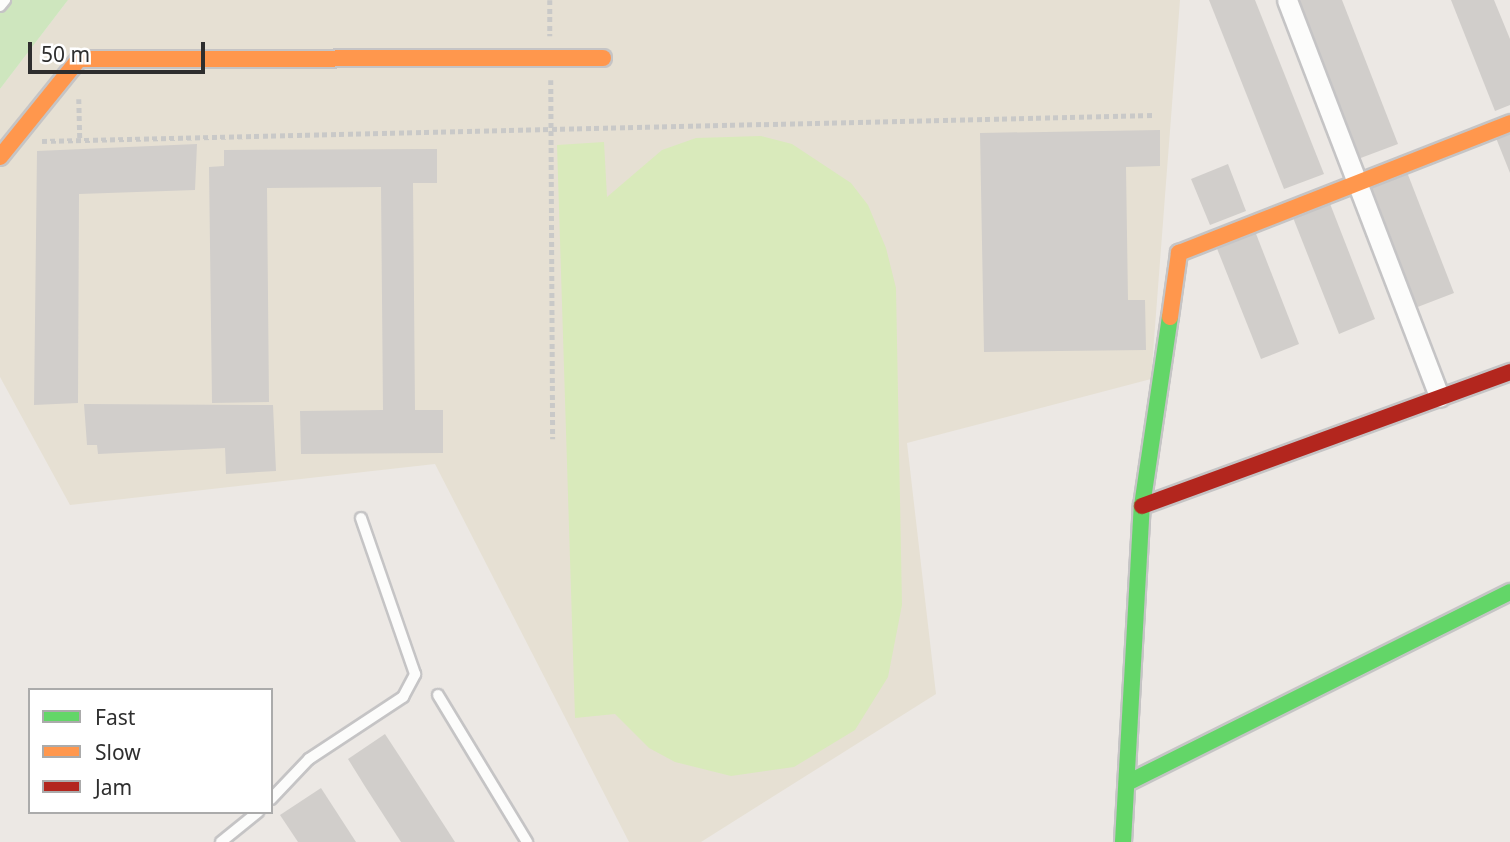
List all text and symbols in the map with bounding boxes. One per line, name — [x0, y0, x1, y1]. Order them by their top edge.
scale bar — [32, 28, 208, 72]
text: 50 m — [41, 40, 90, 68]
legend — [28, 688, 273, 814]
text: Fast — [95, 703, 135, 731]
text: Slow — [95, 738, 141, 766]
text: Jam — [95, 773, 132, 801]

